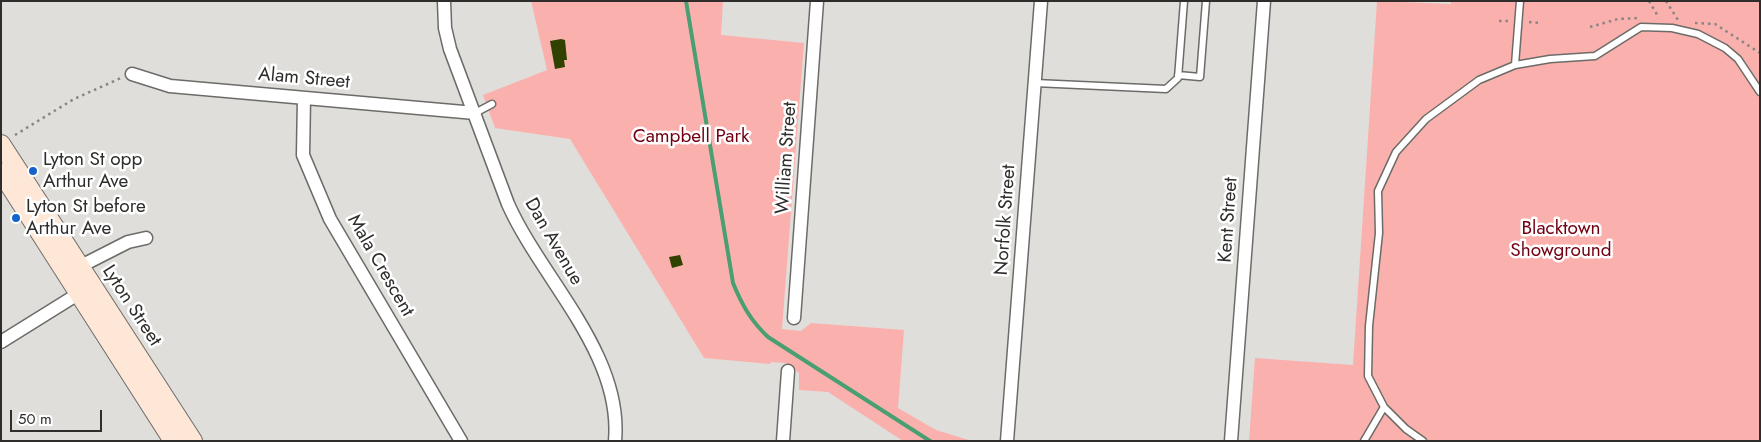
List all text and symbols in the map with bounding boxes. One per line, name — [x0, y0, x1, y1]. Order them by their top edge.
street label: Alam Street — [257, 64, 351, 94]
street label: William Street — [772, 101, 802, 215]
park label: Campbell Park — [633, 126, 749, 148]
place label: Lyton St opp Arthur Ave — [43, 149, 142, 193]
street label: Norfolk Street — [991, 164, 1021, 276]
marker: Lyton St opp Arthur Ave — [27, 165, 39, 177]
street label: Kent Street — [1215, 177, 1243, 263]
street label: Dan Avenue — [519, 194, 587, 290]
place label: Lyton St before Arthur Ave — [26, 196, 146, 240]
street label: Mala Crescent — [342, 211, 418, 321]
marker: Lyton St before Arthur Ave — [10, 212, 22, 224]
park label: Blacktown Showground — [1510, 218, 1612, 262]
street label: Lyton Street — [96, 261, 166, 351]
scale bar — [12, 400, 105, 432]
text: 50 m — [18, 408, 52, 430]

